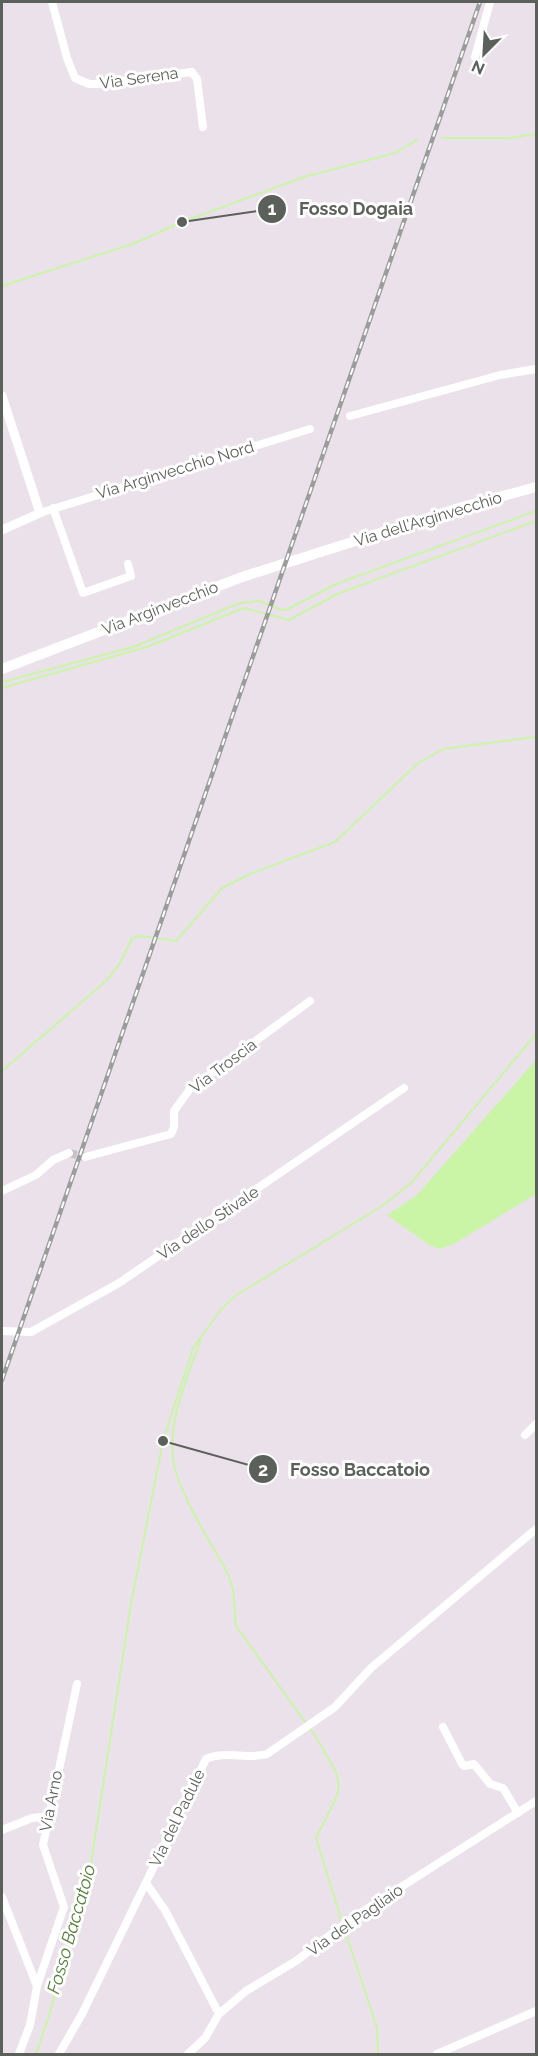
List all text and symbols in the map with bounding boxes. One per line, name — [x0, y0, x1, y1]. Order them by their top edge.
north arrow — [454, 24, 514, 84]
text: N — [469, 56, 488, 78]
street label: Via Serena — [99, 63, 179, 93]
callout: Fosso Dogaia — [257, 191, 425, 227]
text: 1 — [268, 198, 277, 219]
text: Fosso Dogaia — [299, 198, 413, 219]
street label: Via Arginvecchio Nord — [94, 437, 256, 503]
street label: Via dell'Arginvecchio — [352, 488, 504, 550]
street label: Via Arginvecchio — [99, 577, 221, 639]
street label: Via Troscia — [186, 1035, 260, 1097]
street label: Via dello Stivale — [154, 1182, 262, 1264]
callout: Fosso Baccatoio — [248, 1451, 442, 1487]
text: 2 — [258, 1459, 268, 1480]
text: Fosso Baccatoio — [290, 1459, 430, 1480]
street label: Via del Padule — [145, 1766, 209, 1870]
street label: Via Arno — [36, 1769, 66, 1833]
water label: Fosso Baccatoio — [42, 1862, 100, 1996]
street label: Via del Pagliaio — [303, 1880, 407, 1960]

